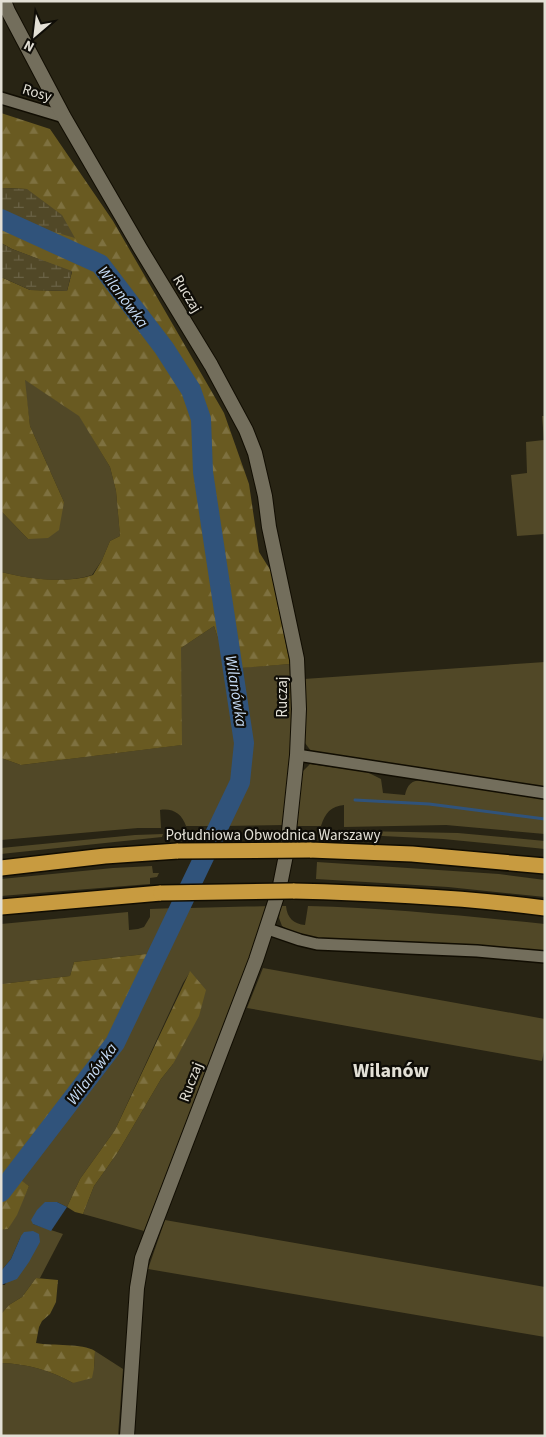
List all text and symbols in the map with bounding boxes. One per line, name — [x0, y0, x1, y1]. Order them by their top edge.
north arrow — [10, 10, 60, 60]
text: N — [21, 35, 38, 57]
street label: Rosy — [20, 79, 54, 107]
water label: Wilanówka — [92, 262, 154, 333]
street label: Ruczaj — [167, 271, 207, 317]
water label: Wilanówka — [219, 654, 253, 729]
street label: Ruczaj — [272, 677, 293, 717]
street label: Południowa Obwodnica Warszawy — [166, 825, 380, 846]
water label: Wilanówka — [61, 1038, 123, 1109]
district label: Wilanów — [353, 1057, 429, 1085]
street label: Ruczaj — [174, 1059, 208, 1105]

